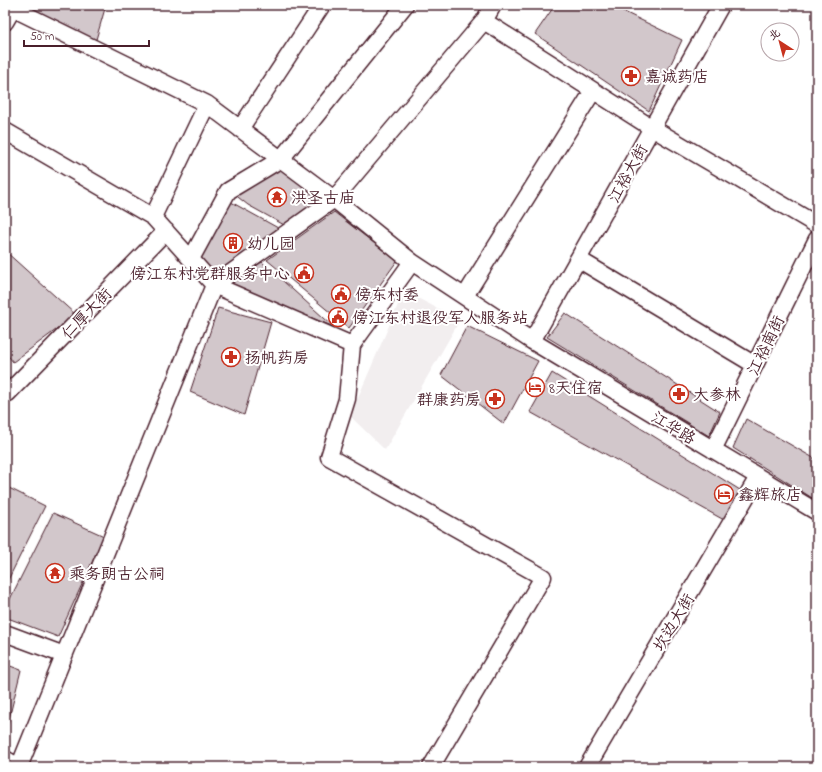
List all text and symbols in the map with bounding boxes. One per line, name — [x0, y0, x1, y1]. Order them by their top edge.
scale bar — [24, 22, 149, 48]
north arrow — [760, 22, 800, 62]
text: 北 — [766, 25, 784, 44]
text: 50 m — [30, 28, 54, 46]
pharmacy icon: 嘉诚药店 — [620, 65, 642, 87]
place label: 嘉诚药店 — [645, 66, 709, 90]
street label: 江裕大街 — [603, 140, 655, 208]
temple icon: 洪圣古庙 — [266, 186, 288, 208]
place label: 洪圣古庙 — [291, 187, 355, 211]
building icon: 幼儿园 — [222, 232, 244, 254]
place label: 幼儿园 — [247, 233, 295, 257]
public building icon: 傍江东村党群服务中心 — [293, 262, 315, 284]
place label: 傍江东村党群服务中心 — [130, 263, 290, 287]
street label: 仁厚大街 — [57, 283, 118, 346]
public building icon: 傍东村委 — [330, 283, 352, 305]
place label: 傍东村委 — [355, 284, 419, 308]
public building icon: 傍江东村退役军人服务站 — [327, 306, 349, 328]
place label: 傍江东村退役军人服务站 — [352, 307, 528, 331]
street label: 江裕南街 — [742, 312, 792, 380]
pharmacy icon: 扬帆药房 — [220, 346, 242, 368]
place label: 扬帆药房 — [245, 347, 309, 371]
hotel icon: 8天住宿 — [524, 376, 546, 398]
place label: 8天住宿 — [549, 377, 603, 401]
pharmacy icon: 大参林 — [668, 383, 690, 405]
place label: 大参林 — [693, 384, 741, 408]
pharmacy icon: 群康药房 — [484, 388, 506, 410]
place label: 群康药房 — [417, 389, 481, 413]
street label: 江华路 — [646, 406, 700, 451]
hotel icon: 鑫辉旅店 — [713, 483, 735, 505]
place label: 鑫辉旅店 — [738, 484, 802, 508]
temple icon: 乘务朗古公祠 — [44, 562, 66, 584]
place label: 乘务朗古公祠 — [69, 563, 165, 587]
street label: 坎边大街 — [648, 589, 701, 657]

